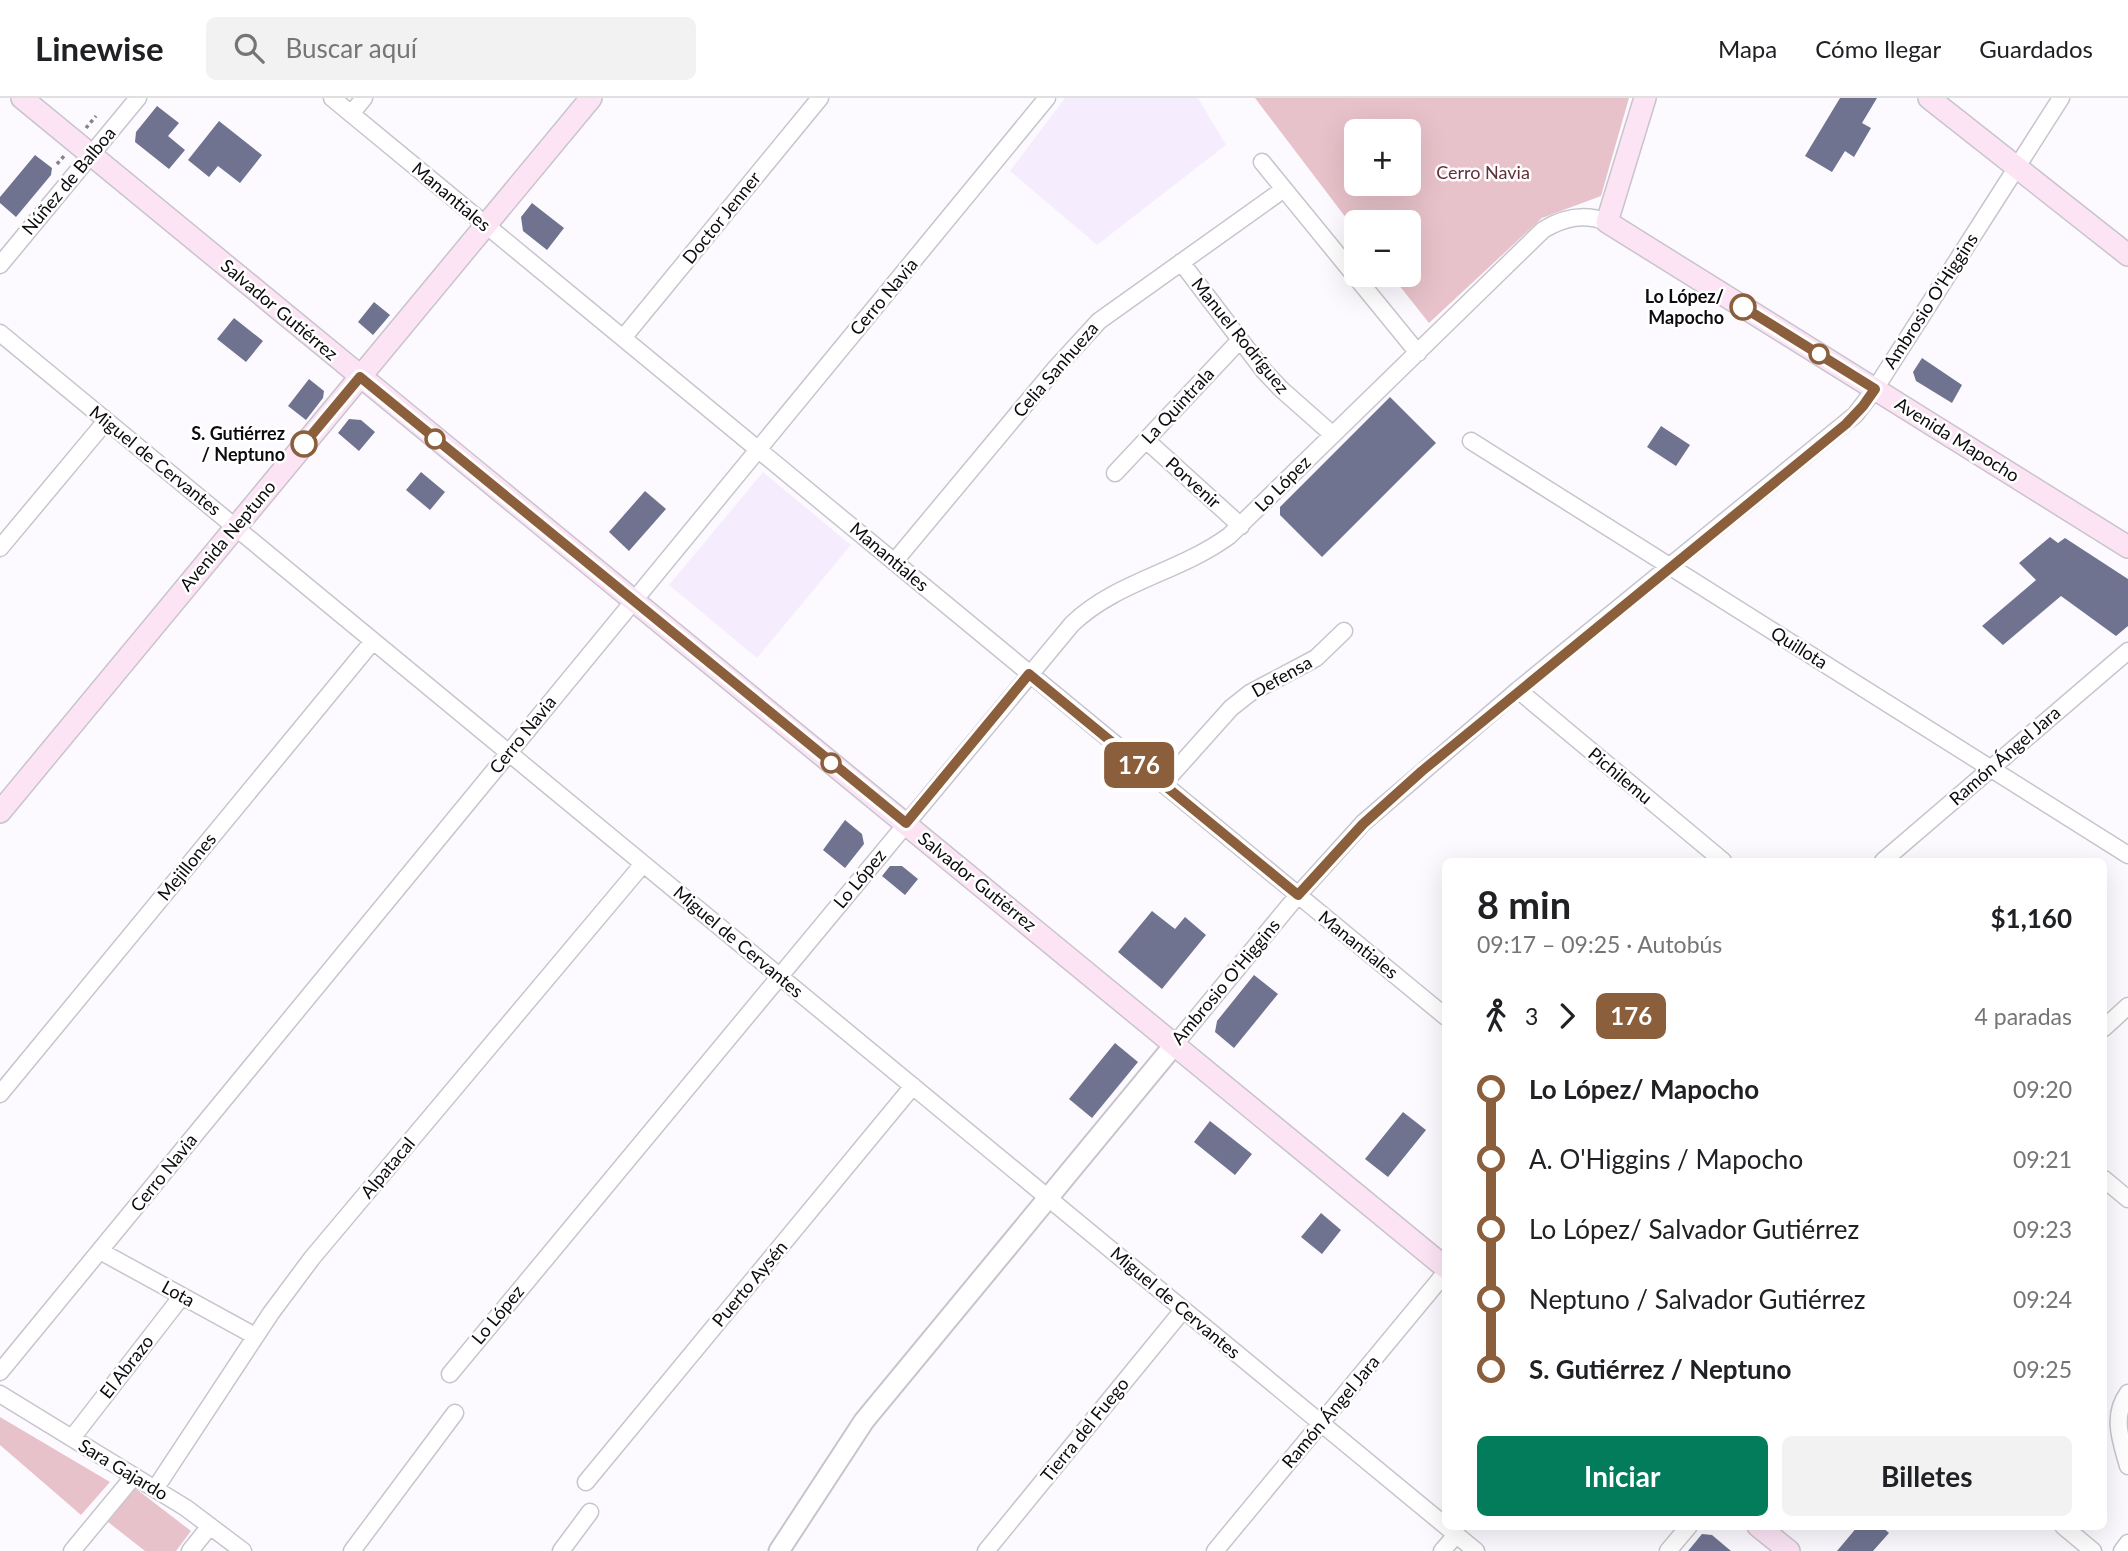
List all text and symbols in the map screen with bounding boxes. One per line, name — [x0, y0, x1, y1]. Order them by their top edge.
search box — [206, 17, 696, 80]
text: Linewise — [35, 28, 164, 68]
icon: search — [230, 29, 268, 67]
text: Buscar aquí — [286, 32, 417, 64]
text: Mapa — [1718, 34, 1777, 63]
text: Cómo llegar — [1815, 34, 1941, 63]
text: Guardados — [1979, 34, 2093, 63]
map controls — [1344, 119, 1421, 287]
button: + — [1344, 119, 1421, 196]
street label: Núñez de Balboa — [17, 122, 120, 239]
street label: Manantiales — [408, 157, 496, 236]
park label: Cerro Navia — [1436, 161, 1530, 183]
street label: Doctor Jenner — [677, 167, 765, 268]
button: − — [1344, 210, 1421, 287]
street label: Ambrosio O'Higgins — [1878, 228, 1982, 372]
street label: Cerro Navia — [845, 253, 922, 339]
street label: Salvador Gutiérrez — [217, 254, 343, 365]
street label: Manuel Rodríguez — [1187, 273, 1294, 398]
place label: Lo López/ Mapocho — [1645, 285, 1724, 328]
marker: Lo López/ Mapocho — [1730, 294, 1756, 320]
street label: Celia Sanhueza — [1008, 317, 1103, 421]
unlabelled marker — [1809, 344, 1829, 364]
street label: La Quintrala — [1136, 363, 1218, 448]
street label: Avenida Mapocho — [1891, 392, 2024, 486]
street label: Miguel de Cervantes — [86, 401, 226, 520]
place label: S. Gutiérrez / Neptuno — [191, 422, 285, 465]
unlabelled marker — [425, 429, 445, 449]
marker: S. Gutiérrez / Neptuno — [291, 431, 317, 457]
street label: Lo López — [1250, 451, 1315, 516]
street label: Porvenir — [1162, 452, 1226, 513]
street label: Avenida Neptuno — [175, 476, 280, 595]
street label: Manantiales — [846, 517, 934, 596]
street label: Quillota — [1767, 621, 1832, 673]
street label: Defensa — [1248, 651, 1315, 702]
street label: Cerro Navia — [484, 691, 560, 778]
street label: Ramón Ángel Jara — [1944, 701, 2064, 809]
line badge: 176 — [1099, 742, 1179, 788]
street label: Pichilemu — [1584, 742, 1657, 808]
text: 176 — [1118, 750, 1160, 779]
unlabelled marker — [821, 753, 841, 773]
street label: Salvador Gutiérrez — [914, 827, 1041, 936]
street label: Mejillones — [152, 828, 220, 905]
street label: Lo López — [828, 845, 890, 912]
street label: Miguel de Cervantes — [669, 881, 808, 1002]
text: 8 min — [1477, 881, 1571, 927]
text: $1,160 — [1991, 902, 2072, 934]
street label: Manantiales — [1314, 906, 1403, 983]
street label: Ambrosio O'Higgins — [1166, 914, 1284, 1049]
text: 09:17 – 09:25 · Autobús — [1477, 930, 1722, 958]
icon: walk — [1477, 997, 1515, 1035]
icon: forward — [1548, 997, 1586, 1035]
text: 176 — [1610, 1001, 1652, 1030]
text: 3 — [1525, 1002, 1538, 1030]
text: 4 paradas — [1975, 1002, 2072, 1030]
text: Lo López/ Mapocho — [1529, 1073, 1759, 1105]
text: 09:20 — [2013, 1075, 2072, 1103]
street label: Cerro Navia — [125, 1129, 201, 1216]
street label: Alpatacal — [356, 1133, 419, 1202]
text: A. O'Higgins / Mapocho — [1529, 1143, 1803, 1175]
text: 09:21 — [2013, 1145, 2072, 1173]
text: Lo López/ Salvador Gutiérrez — [1529, 1213, 1859, 1245]
text: 09:23 — [2013, 1215, 2072, 1243]
street label: Puerto Aysén — [707, 1236, 792, 1331]
street label: Miguel de Cervantes — [1106, 1242, 1245, 1363]
street label: Lota — [158, 1275, 199, 1311]
street label: Lo López — [466, 1281, 528, 1348]
text: Neptuno / Salvador Gutiérrez — [1529, 1283, 1866, 1315]
text: 09:24 — [2013, 1285, 2072, 1313]
street label: El Abrazo — [95, 1330, 158, 1402]
street label: Ramón Ángel Jara — [1277, 1351, 1384, 1472]
text: S. Gutiérrez / Neptuno — [1529, 1353, 1791, 1385]
text: 09:25 — [2013, 1355, 2072, 1383]
street label: Tierra del Fuego — [1035, 1373, 1133, 1486]
street label: Sara Gajardo — [75, 1434, 172, 1504]
button: Iniciar — [1477, 1436, 1768, 1516]
button: Billetes — [1782, 1436, 2072, 1516]

